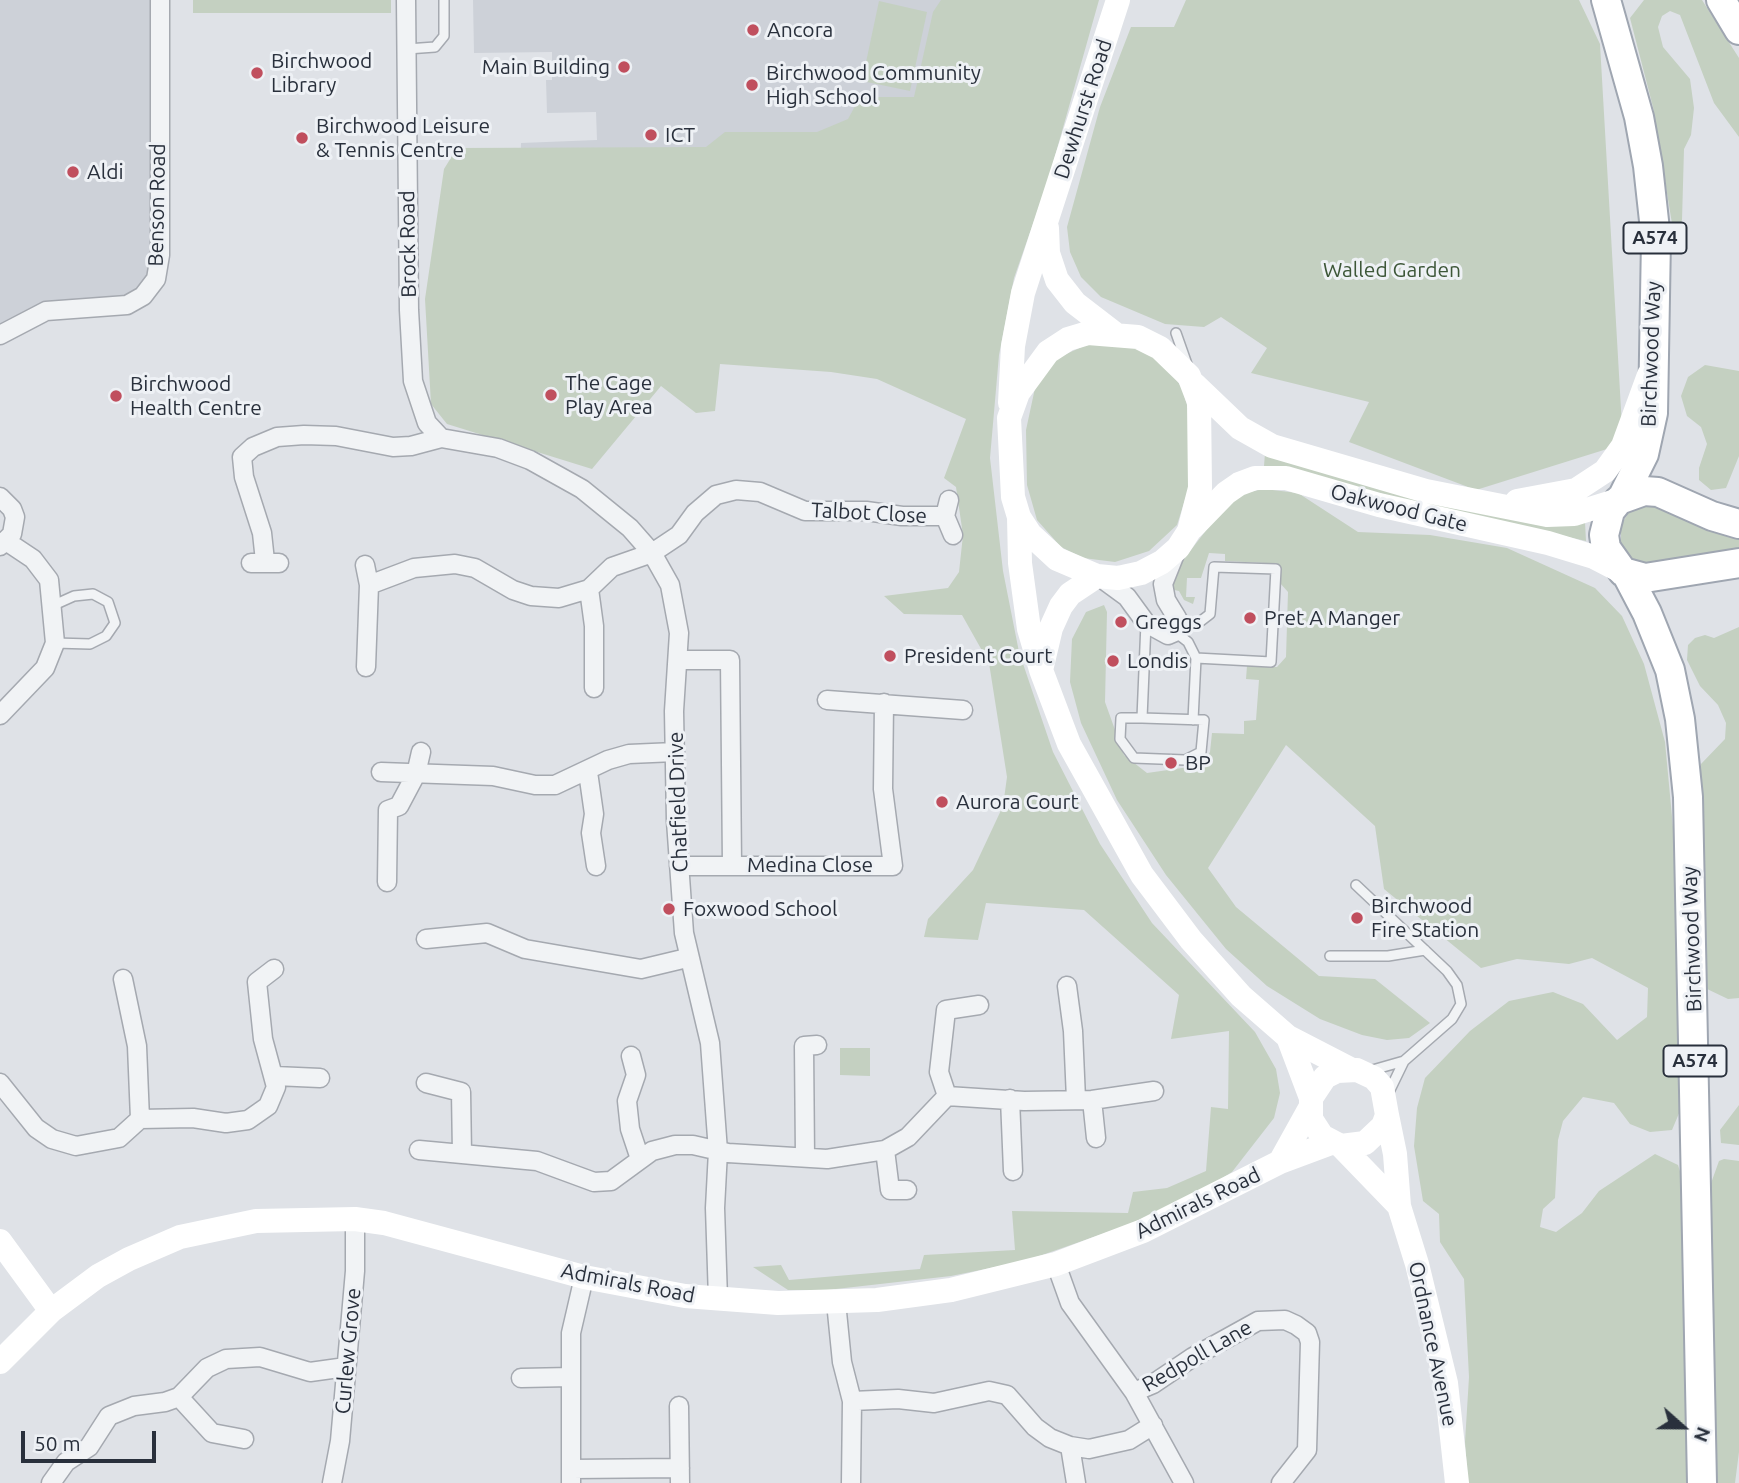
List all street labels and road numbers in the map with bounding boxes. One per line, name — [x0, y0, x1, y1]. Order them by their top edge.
street label: Dewhurst Road — [1049, 36, 1117, 182]
street label: Benson Road — [143, 143, 171, 267]
street label: Brock Road — [394, 190, 422, 298]
road number: A574 — [1624, 222, 1686, 254]
street label: Birchwood Way — [1636, 281, 1666, 427]
street label: Oakwood Gate — [1328, 479, 1470, 537]
street label: Talbot Close — [810, 497, 928, 529]
street label: Chatfield Drive — [663, 731, 693, 873]
street label: Medina Close — [747, 852, 873, 878]
street label: Birchwood Way — [1677, 866, 1707, 1012]
road number: A574 — [1664, 1046, 1726, 1077]
street label: Admirals Road — [1131, 1162, 1265, 1244]
street label: Admirals Road — [559, 1258, 697, 1308]
street label: Ordnance Avenue — [1403, 1259, 1463, 1429]
street label: Curlew Grove — [330, 1287, 366, 1415]
street label: Redpoll Lane — [1138, 1314, 1256, 1398]

